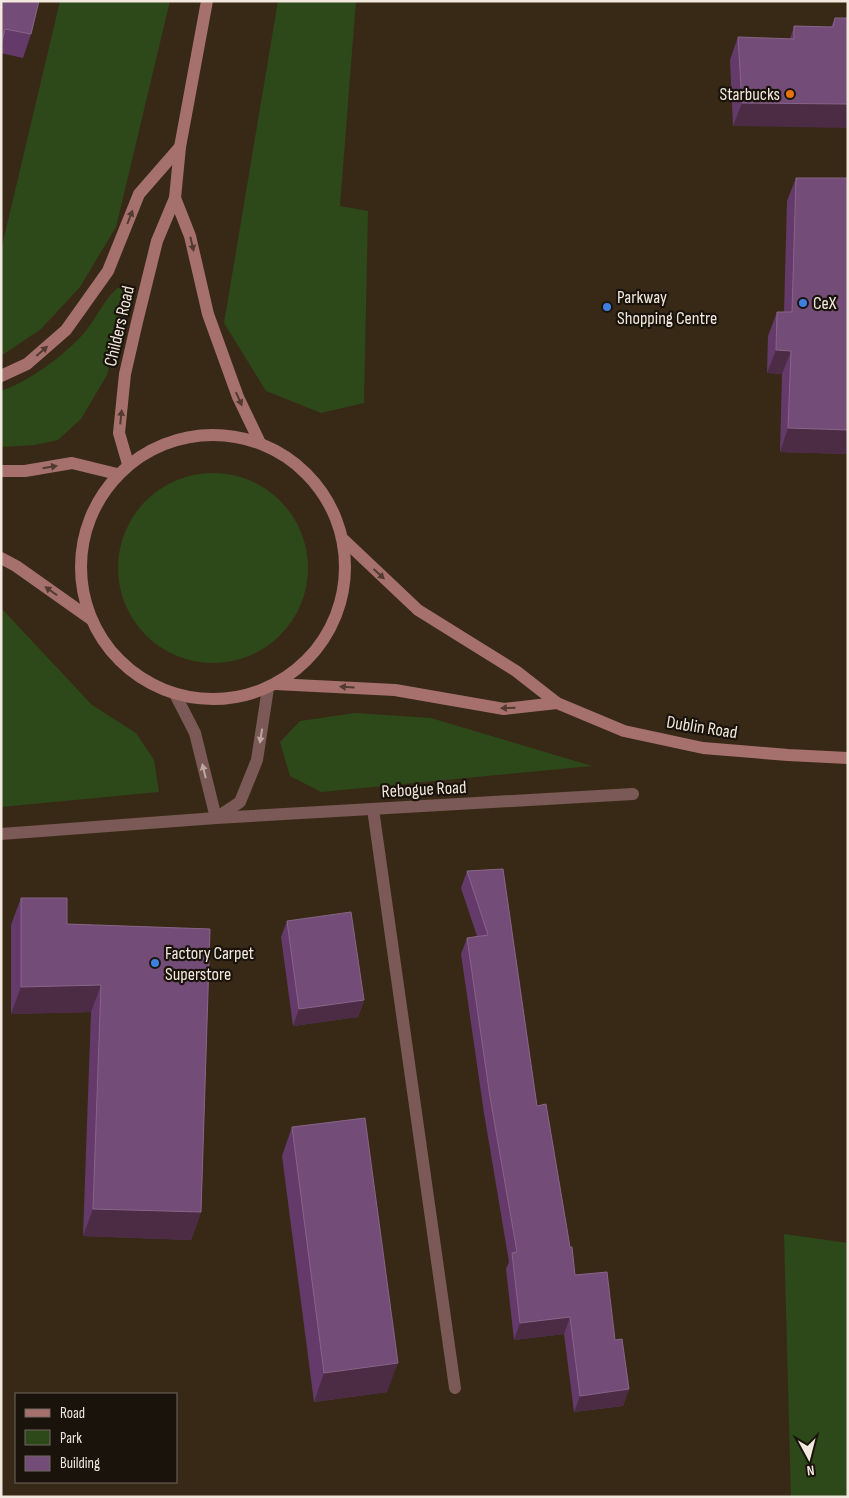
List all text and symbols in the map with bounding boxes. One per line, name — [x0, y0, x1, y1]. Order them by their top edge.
place label: Starbucks — [720, 84, 780, 105]
marker: Starbucks — [784, 88, 796, 100]
one-way arrow — [127, 209, 134, 224]
one-way arrow — [188, 236, 196, 251]
street label: Childers Road — [100, 284, 139, 368]
place label: Parkway Shopping Centre — [617, 287, 717, 329]
place label: CeX — [813, 293, 837, 314]
marker: CeX — [797, 297, 809, 309]
marker: Parkway Shopping Centre — [601, 301, 613, 313]
one-way arrow — [36, 345, 49, 356]
one-way arrow — [236, 392, 244, 406]
one-way arrow — [117, 409, 125, 425]
one-way arrow — [42, 462, 58, 470]
one-way arrow — [373, 568, 385, 580]
one-way arrow — [44, 586, 58, 596]
one-way arrow — [339, 683, 355, 691]
one-way arrow — [500, 704, 516, 712]
street label: Dublin Road — [665, 712, 739, 743]
one-way arrow — [256, 728, 264, 744]
one-way arrow — [200, 763, 208, 778]
street label: Rebogue Road — [381, 777, 467, 802]
place label: Factory Carpet Superstore — [165, 943, 255, 985]
marker: Factory Carpet Superstore — [149, 957, 161, 969]
legend — [15, 1393, 178, 1483]
text: Road — [60, 1404, 85, 1423]
text: Park — [60, 1429, 82, 1448]
north arrow — [784, 1433, 834, 1483]
text: Building — [60, 1454, 100, 1473]
text: N — [806, 1462, 815, 1479]

